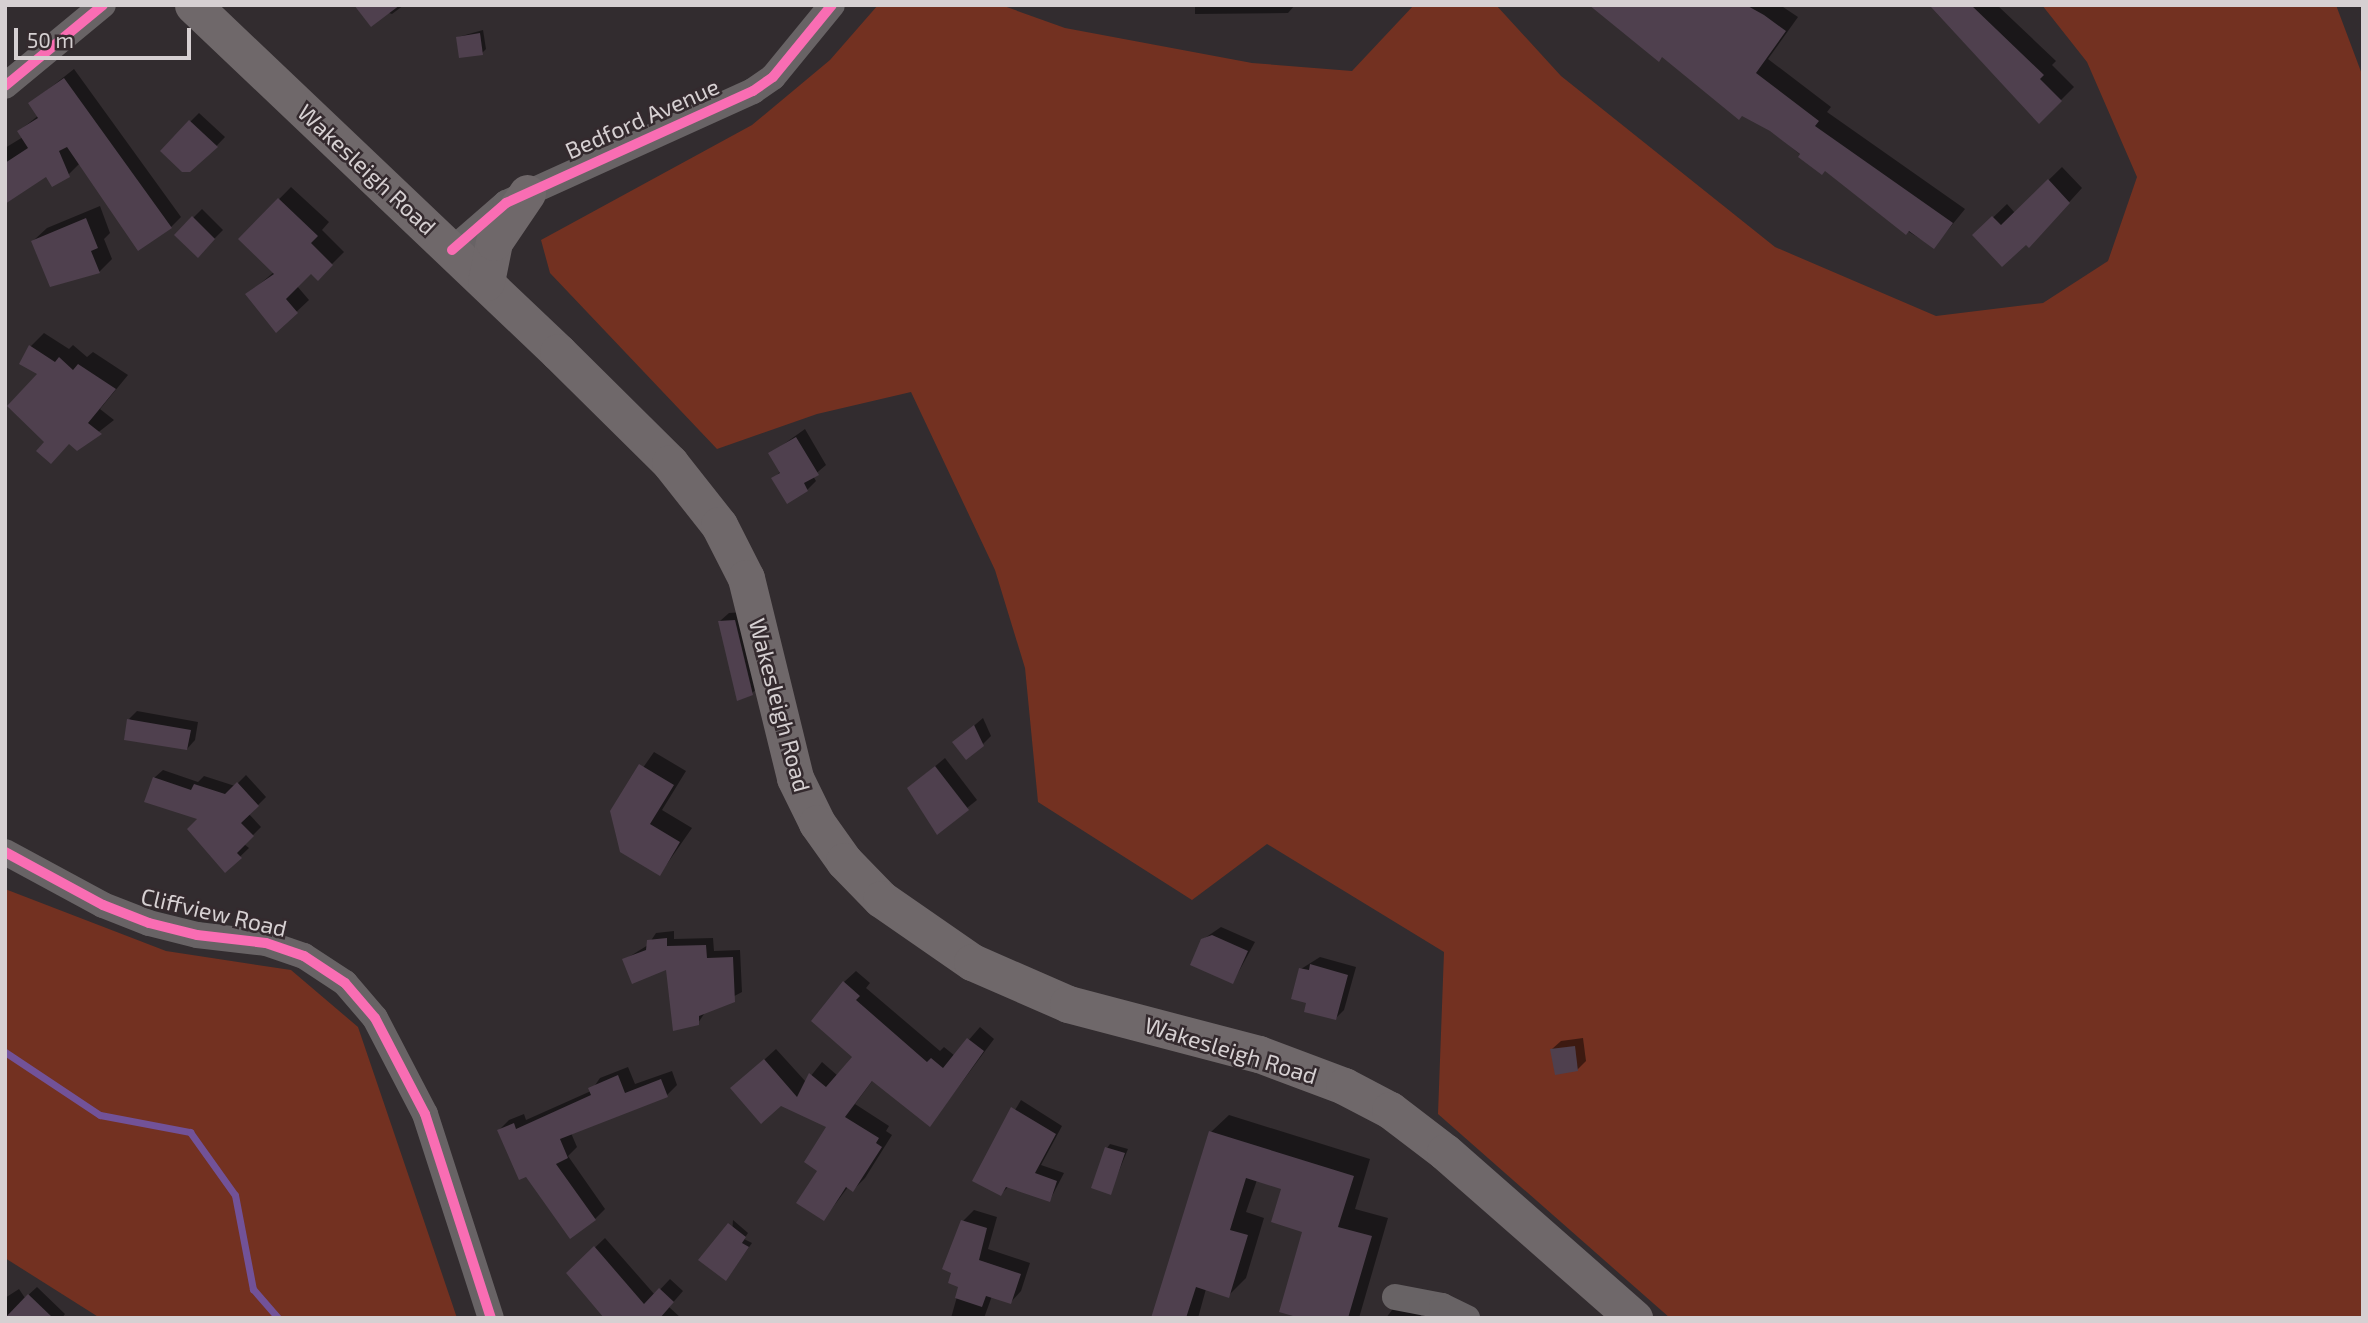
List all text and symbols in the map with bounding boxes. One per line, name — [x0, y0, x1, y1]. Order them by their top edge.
scale bar — [18, 14, 194, 58]
text: 50 m — [27, 27, 74, 52]
street label: Bedford Avenue — [561, 72, 723, 164]
street label: Wakesleigh Road — [292, 98, 442, 240]
street label: Wakesleigh Road — [744, 615, 816, 795]
street label: Cliffview Road — [138, 882, 290, 942]
street label: Wakesleigh Road — [1142, 1011, 1320, 1089]

